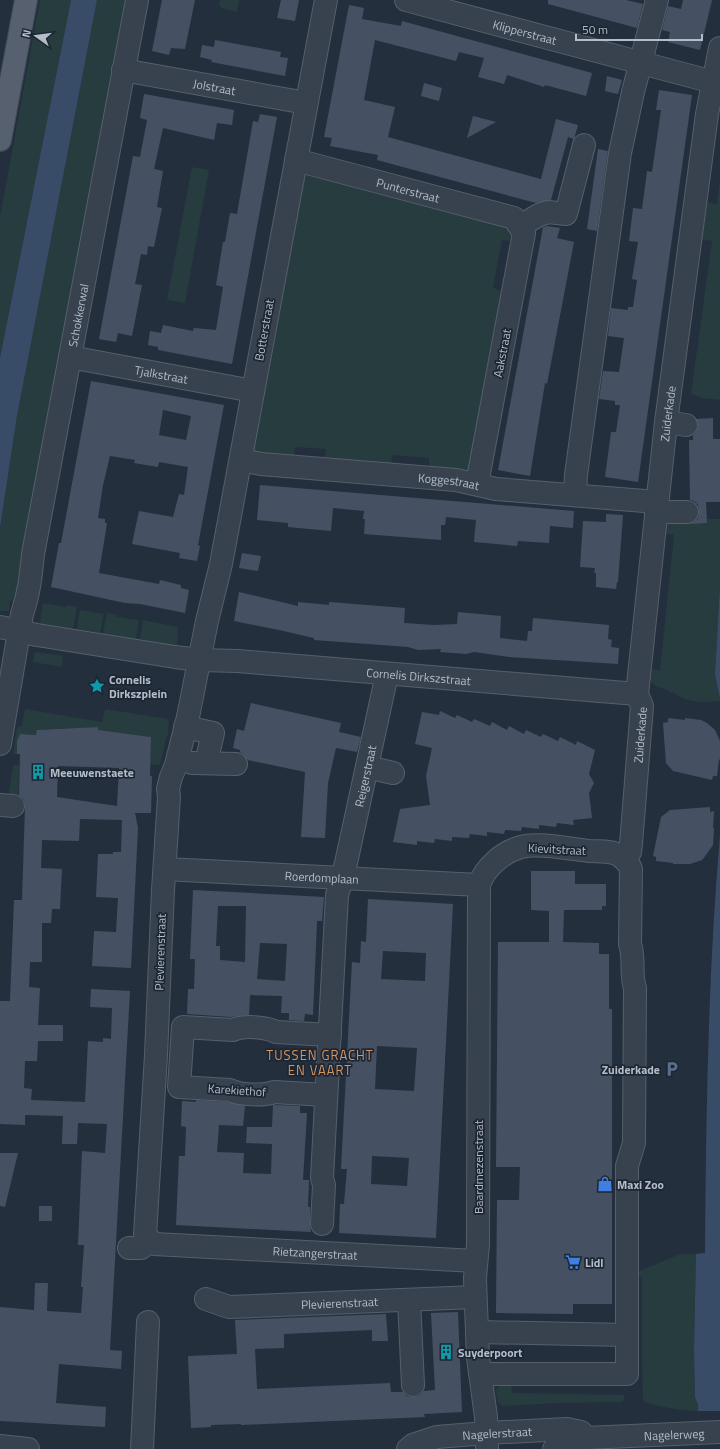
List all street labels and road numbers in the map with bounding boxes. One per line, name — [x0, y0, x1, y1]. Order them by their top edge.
street label: Klipperstraat — [491, 14, 560, 50]
street label: Jolstraat — [192, 73, 238, 100]
street label: Punterstraat — [374, 172, 443, 208]
street label: Schokkerwal — [63, 282, 93, 348]
street label: Botterstraat — [249, 297, 279, 362]
street label: Aakstraat — [488, 326, 516, 379]
street label: Tjalkstraat — [133, 360, 190, 388]
street label: Zuiderkade — [654, 385, 680, 442]
street label: Koggestraat — [417, 467, 482, 495]
street label: Cornelis Dirkszstraat — [366, 662, 472, 690]
street label: Zuiderkade — [628, 706, 651, 764]
street label: Reigerstraat — [349, 743, 381, 809]
street label: Kievitstraat — [527, 838, 587, 860]
street label: Roerdomplaan — [284, 866, 359, 888]
street label: Plevierenstraat — [149, 912, 171, 991]
street label: Karekiethof — [207, 1078, 267, 1102]
street label: Baardmezenstraat — [469, 1119, 488, 1214]
street label: Rietzangerstraat — [272, 1241, 359, 1264]
street label: Plevierenstraat — [301, 1291, 379, 1314]
street label: Nagelerstraat — [462, 1421, 533, 1444]
street label: Nagelerweg — [643, 1423, 705, 1445]

